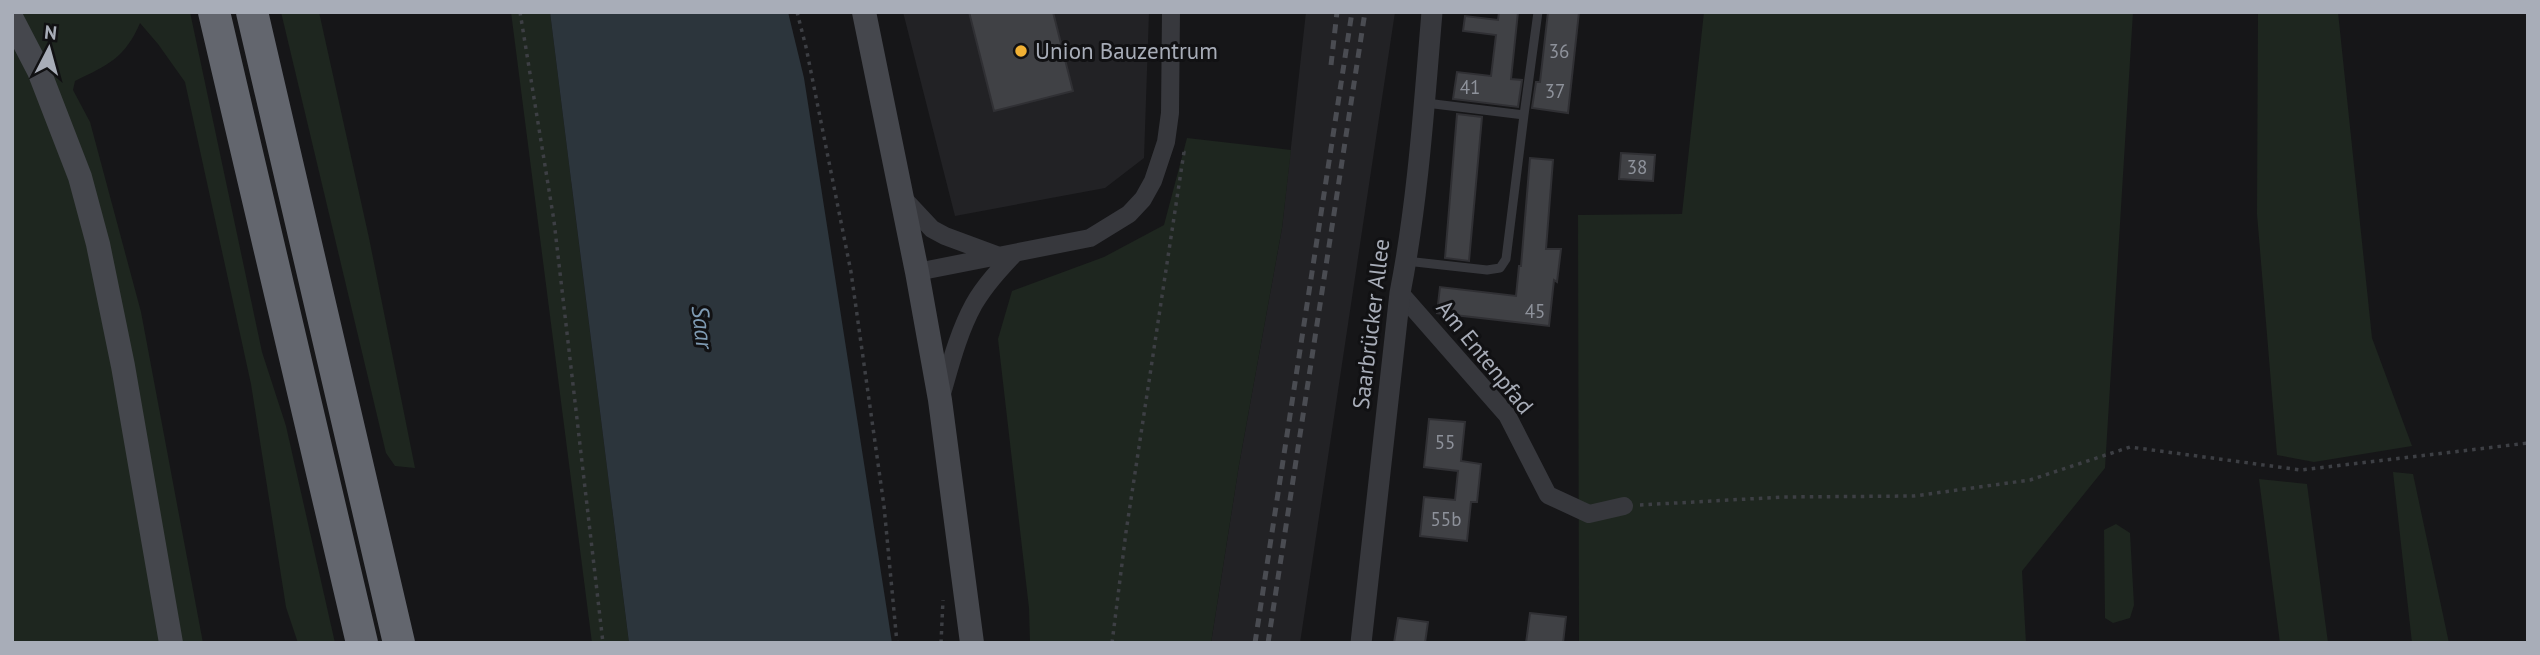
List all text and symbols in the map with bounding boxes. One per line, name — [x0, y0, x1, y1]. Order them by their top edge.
north arrow — [14, 14, 84, 84]
text: N — [43, 20, 58, 45]
place label: Union Bauzentrum — [1035, 36, 1218, 65]
house number: 36 — [1549, 39, 1569, 63]
marker: Union Bauzentrum — [1013, 43, 1029, 59]
house number: 41 — [1460, 75, 1480, 99]
house number: 37 — [1545, 79, 1565, 103]
house number: 38 — [1627, 155, 1647, 179]
street label: Saarbrücker Allee — [1346, 237, 1395, 411]
street label: Am Entenpfad — [1431, 294, 1540, 420]
house number: 45 — [1525, 299, 1545, 323]
water label: Saar — [684, 304, 721, 352]
house number: 55 — [1435, 430, 1455, 454]
house number: 55b — [1431, 507, 1461, 531]

